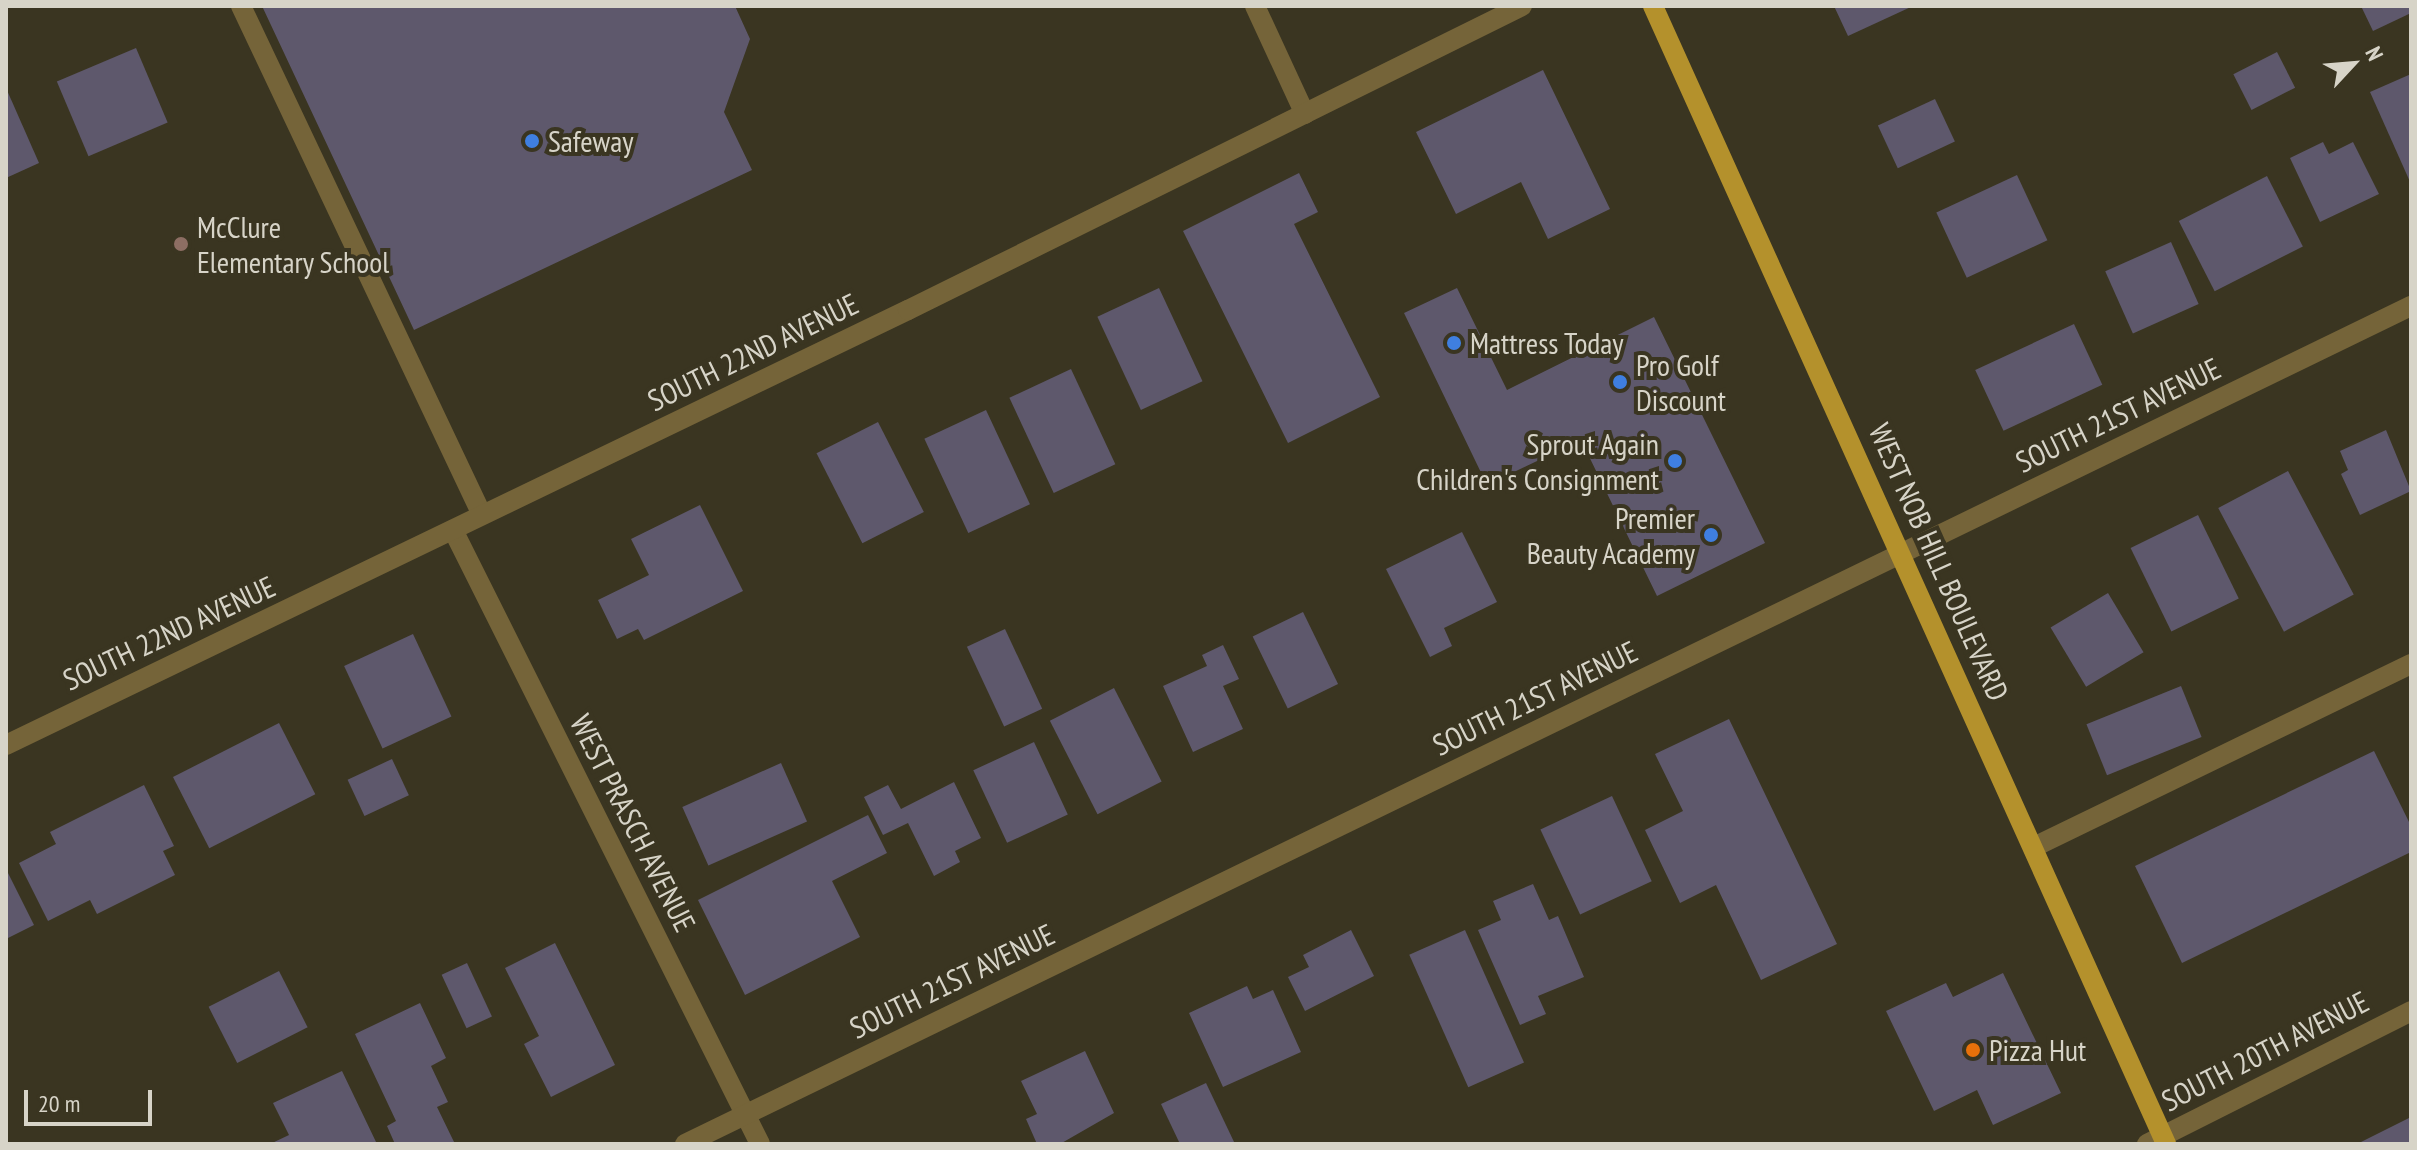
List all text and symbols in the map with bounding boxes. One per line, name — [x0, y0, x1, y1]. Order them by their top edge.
north arrow — [2313, 24, 2393, 104]
text: N — [2359, 42, 2390, 65]
place label: Safeway — [548, 123, 633, 159]
marker: Safeway — [523, 132, 541, 150]
place label: McClure Elementary School — [197, 209, 390, 280]
marker: McClure Elementary School — [172, 235, 190, 253]
street label: SOUTH 22ND AVENUE — [642, 285, 864, 419]
place label: Mattress Today — [1470, 325, 1624, 361]
marker: Mattress Today — [1445, 334, 1463, 352]
place label: Pro Golf Discount — [1636, 347, 1726, 418]
street label: SOUTH 21ST AVENUE — [2009, 350, 2227, 480]
marker: Pro Golf Discount — [1611, 373, 1629, 391]
street label: WEST NOB HILL BOULEVARD — [1861, 417, 2017, 707]
place label: Sprout Again Children's Consignment — [1416, 426, 1659, 496]
marker: Sprout Again Children's Consignment — [1666, 452, 1684, 470]
place label: Premier Beauty Academy — [1525, 500, 1695, 570]
marker: Premier Beauty Academy — [1702, 526, 1720, 544]
street label: SOUTH 22ND AVENUE — [57, 568, 281, 698]
street label: SOUTH 21ST AVENUE — [1426, 633, 1644, 763]
street label: WEST PRASCH AVENUE — [562, 708, 704, 938]
street label: SOUTH 21ST AVENUE — [843, 916, 1061, 1046]
street label: SOUTH 20TH AVENUE — [2155, 983, 2375, 1119]
place label: Pizza Hut — [1989, 1032, 2086, 1068]
marker: Pizza Hut — [1964, 1041, 1982, 1059]
scale bar — [28, 1074, 156, 1124]
text: 20 m — [38, 1088, 80, 1119]

